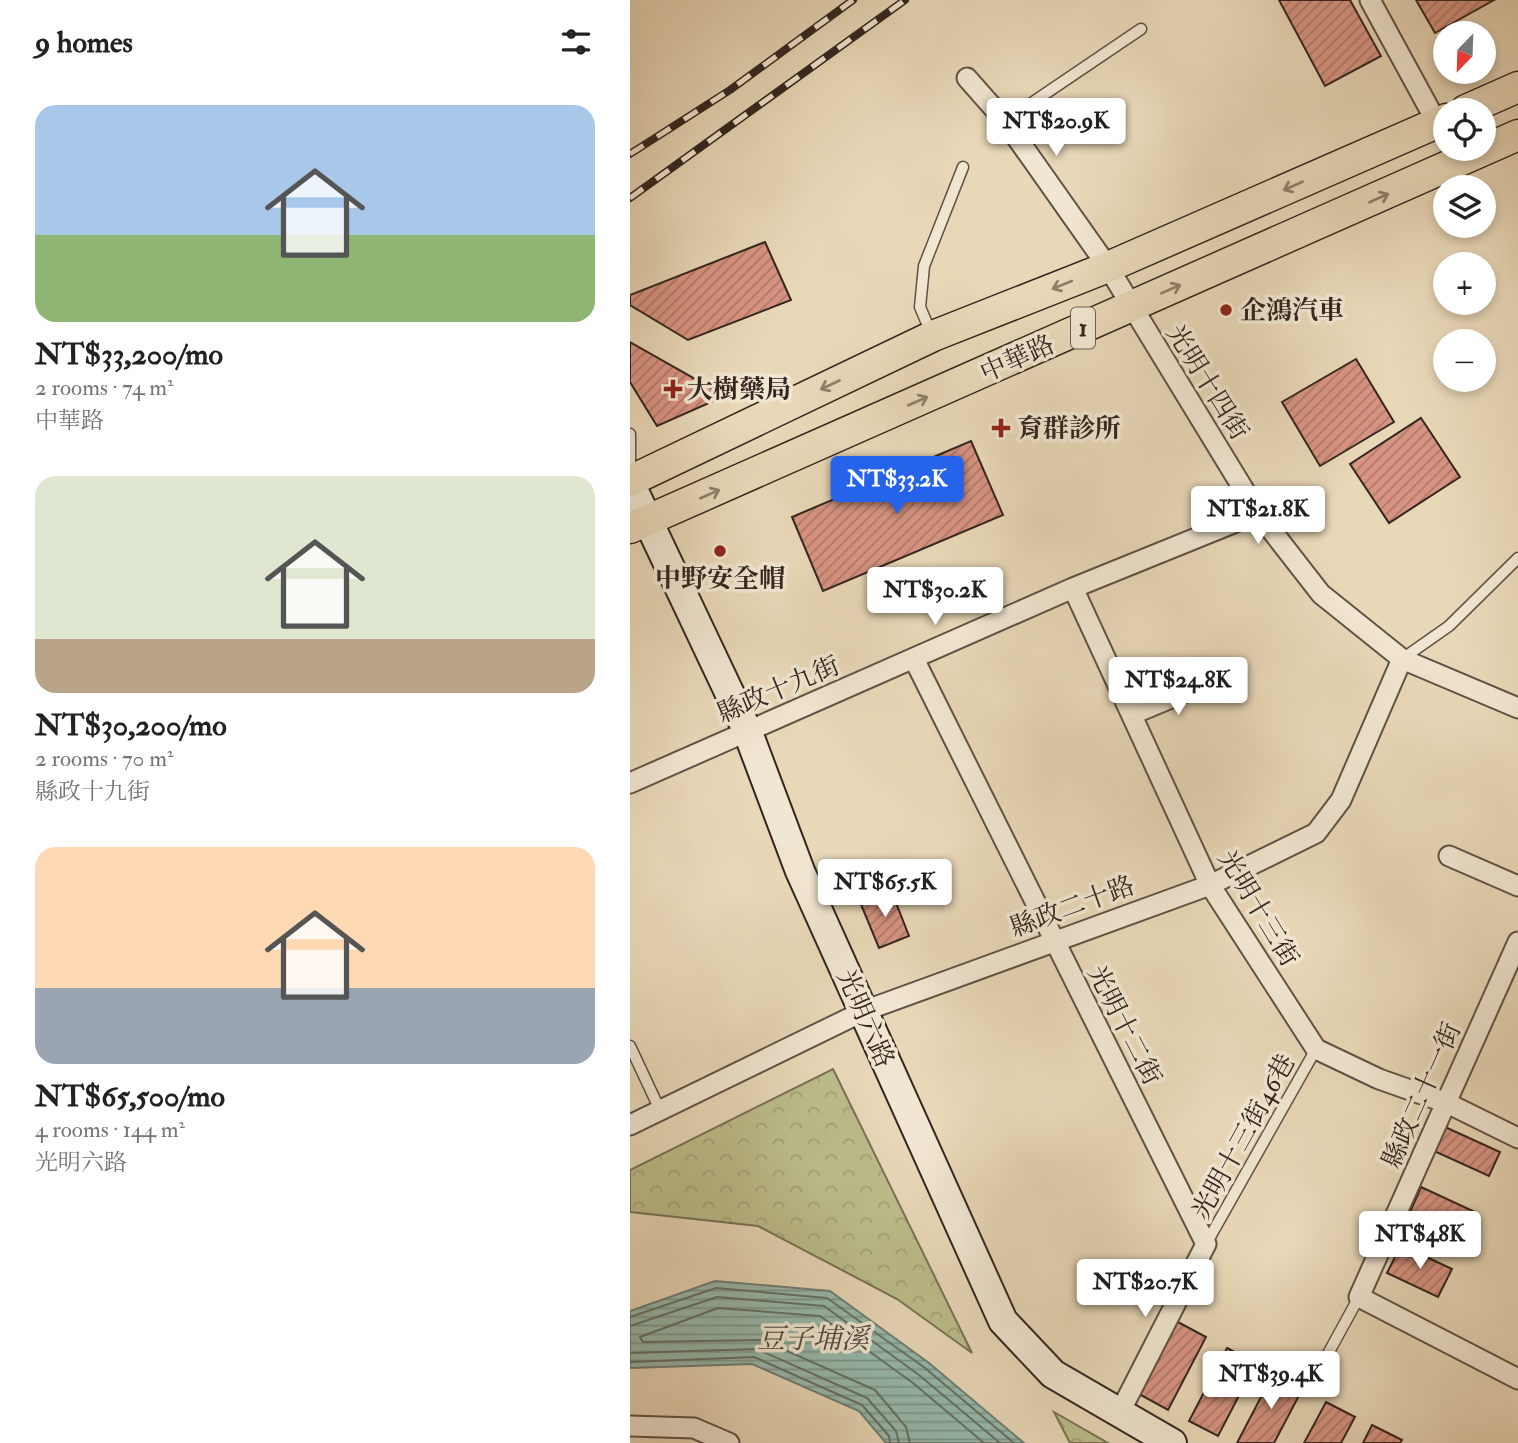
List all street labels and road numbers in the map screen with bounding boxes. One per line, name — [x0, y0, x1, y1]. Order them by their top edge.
road number: 1 — [1071, 307, 1095, 348]
street label: 光明十四街 — [1159, 319, 1255, 446]
street label: 中華路 — [975, 328, 1060, 389]
street label: 縣政十九街 — [712, 650, 844, 730]
street label: 光明十三街 — [1211, 845, 1305, 972]
street label: 縣政二十路 — [1006, 870, 1139, 944]
street label: 光明十二街 — [1080, 960, 1168, 1091]
street label: 光明六路 — [829, 964, 901, 1072]
street label: 縣政二十一街 — [1376, 1018, 1468, 1173]
street label: 光明十三街46巷 — [1185, 1049, 1302, 1224]

